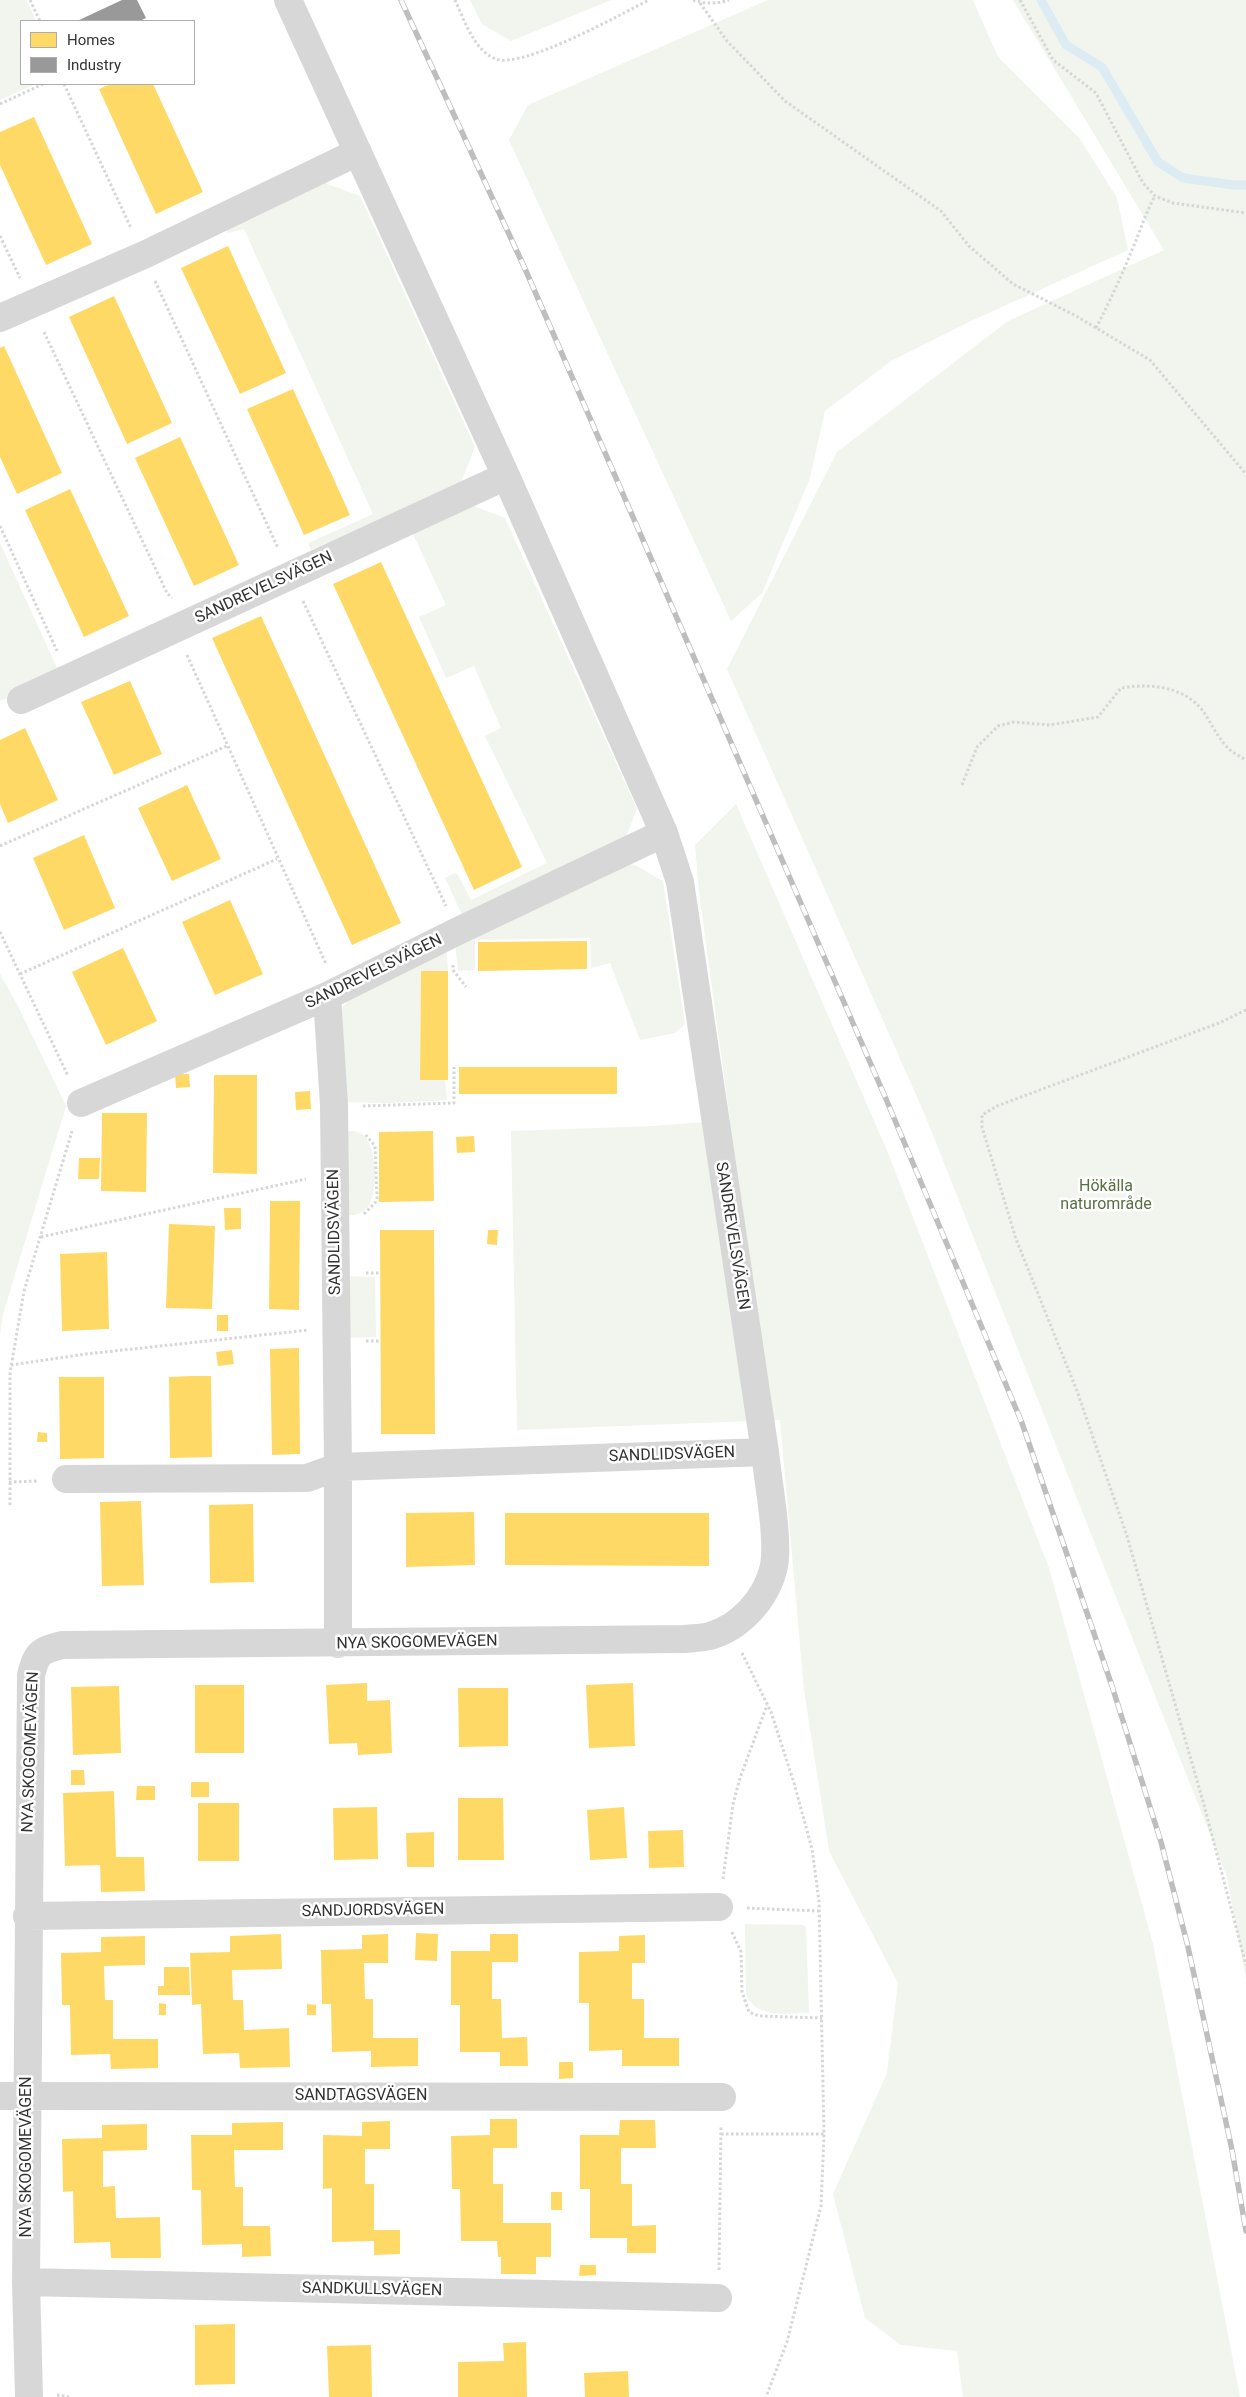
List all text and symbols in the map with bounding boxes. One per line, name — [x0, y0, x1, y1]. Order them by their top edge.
legend — [20, 20, 195, 85]
text: Homes — [67, 31, 115, 49]
text: Industry — [67, 56, 121, 74]
street label: SANDREVELSVÄGEN — [192, 548, 336, 628]
street label: SANDREVELSVÄGEN — [303, 931, 445, 1013]
street label: SANDREVELSVÄGEN — [711, 1161, 753, 1311]
street label: SANDLIDSVÄGEN — [324, 1169, 346, 1295]
park label: Hökälla naturområde — [1060, 1177, 1152, 1215]
street label: SANDLIDSVÄGEN — [609, 1443, 735, 1467]
street label: NYA SKOGOMEVÄGEN — [336, 1632, 498, 1654]
street label: NYA SKOGOMEVÄGEN — [19, 1671, 43, 1833]
street label: SANDJORDSVÄGEN — [301, 1900, 445, 1922]
street label: NYA SKOGOMEVÄGEN — [17, 2076, 37, 2238]
street label: SANDTAGSVÄGEN — [295, 2086, 427, 2106]
street label: SANDKULLSVÄGEN — [302, 2279, 442, 2301]

